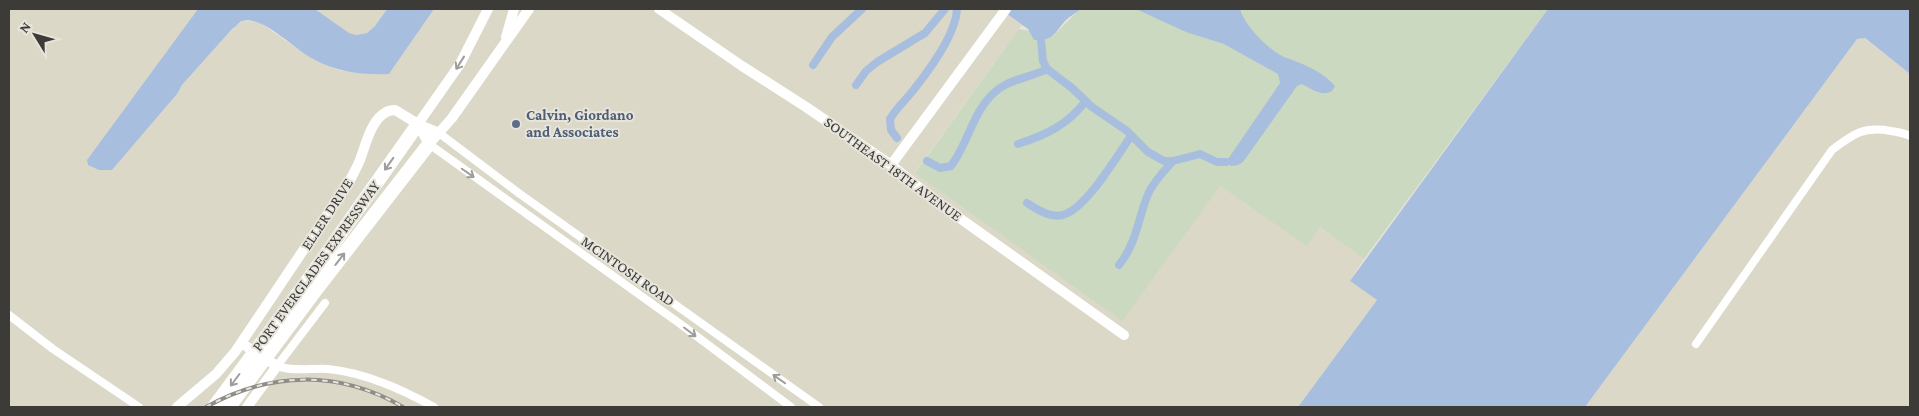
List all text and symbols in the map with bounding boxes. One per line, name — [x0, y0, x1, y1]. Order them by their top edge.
north arrow — [10, 10, 60, 60]
text: N — [15, 18, 34, 36]
one-way arrow — [455, 56, 465, 70]
place label: Calvin, Giordano and Associates — [526, 107, 634, 140]
street label: SOUTHEAST 18TH AVENUE — [821, 114, 965, 224]
marker: Calvin, Giordano and Associates — [510, 118, 522, 130]
one-way arrow — [384, 157, 395, 170]
one-way arrow — [461, 168, 475, 178]
street label: ELLER DRIVE — [298, 175, 356, 253]
street label: PORT EVERGLADES EXPRESSWAY — [249, 178, 383, 354]
street label: MCINTOSH ROAD — [578, 233, 678, 309]
one-way arrow — [335, 253, 346, 266]
one-way arrow — [683, 326, 696, 337]
one-way arrow — [229, 373, 240, 386]
one-way arrow — [772, 374, 786, 384]

